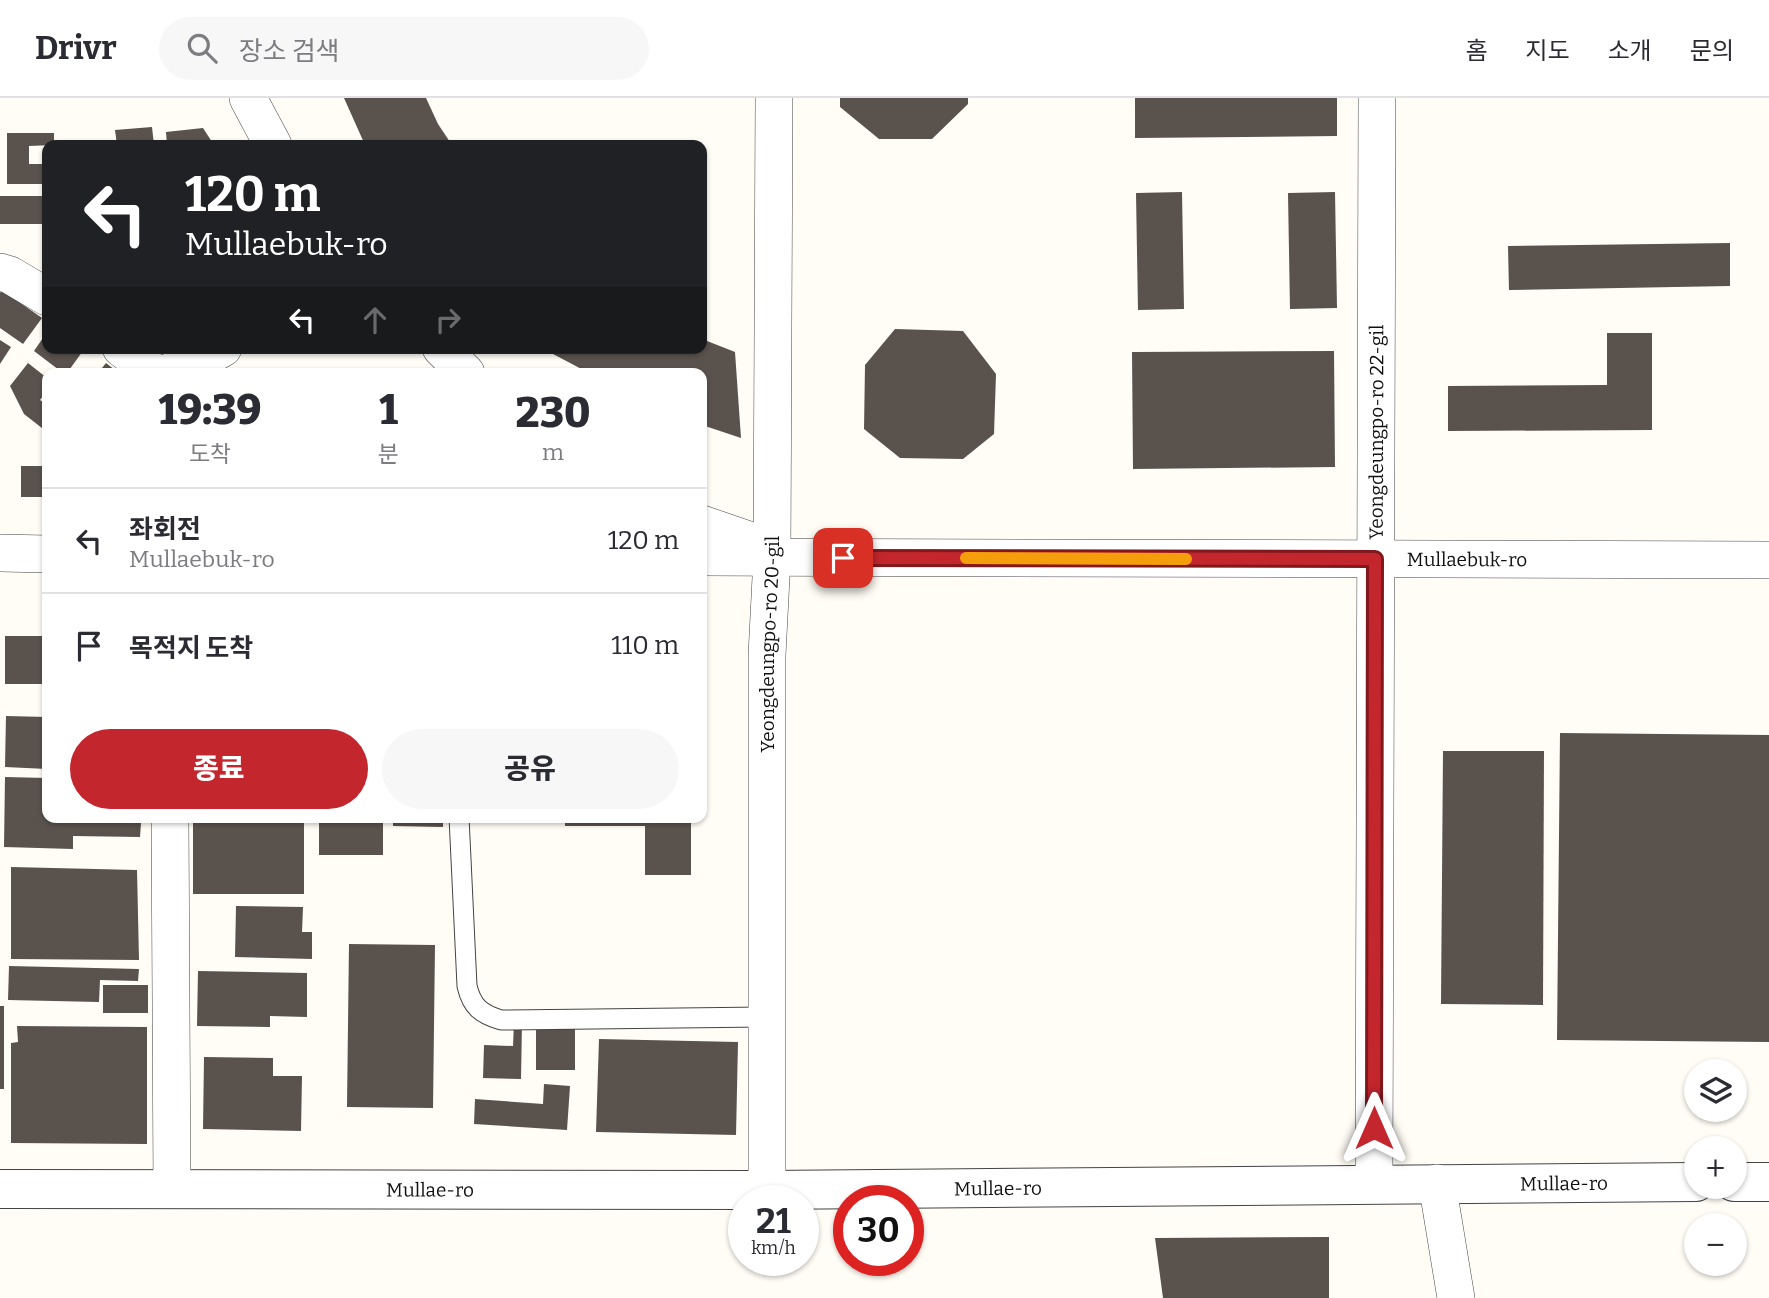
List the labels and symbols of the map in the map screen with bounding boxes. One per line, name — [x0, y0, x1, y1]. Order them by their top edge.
street label: Yeongdeungpo-ro 22-gil — [1365, 324, 1388, 540]
pin — [813, 528, 873, 588]
street label: Yeongdeungpo-ro 20-gil — [756, 536, 784, 752]
street label: Mullaebuk-ro — [1407, 548, 1527, 571]
position arrow — [1337, 1091, 1411, 1165]
street label: Mullae-ro — [1520, 1172, 1608, 1196]
street label: Mullae-ro — [954, 1177, 1042, 1200]
street label: Mullae-ro — [386, 1179, 474, 1202]
speed limit sign: 30 — [833, 1185, 924, 1276]

